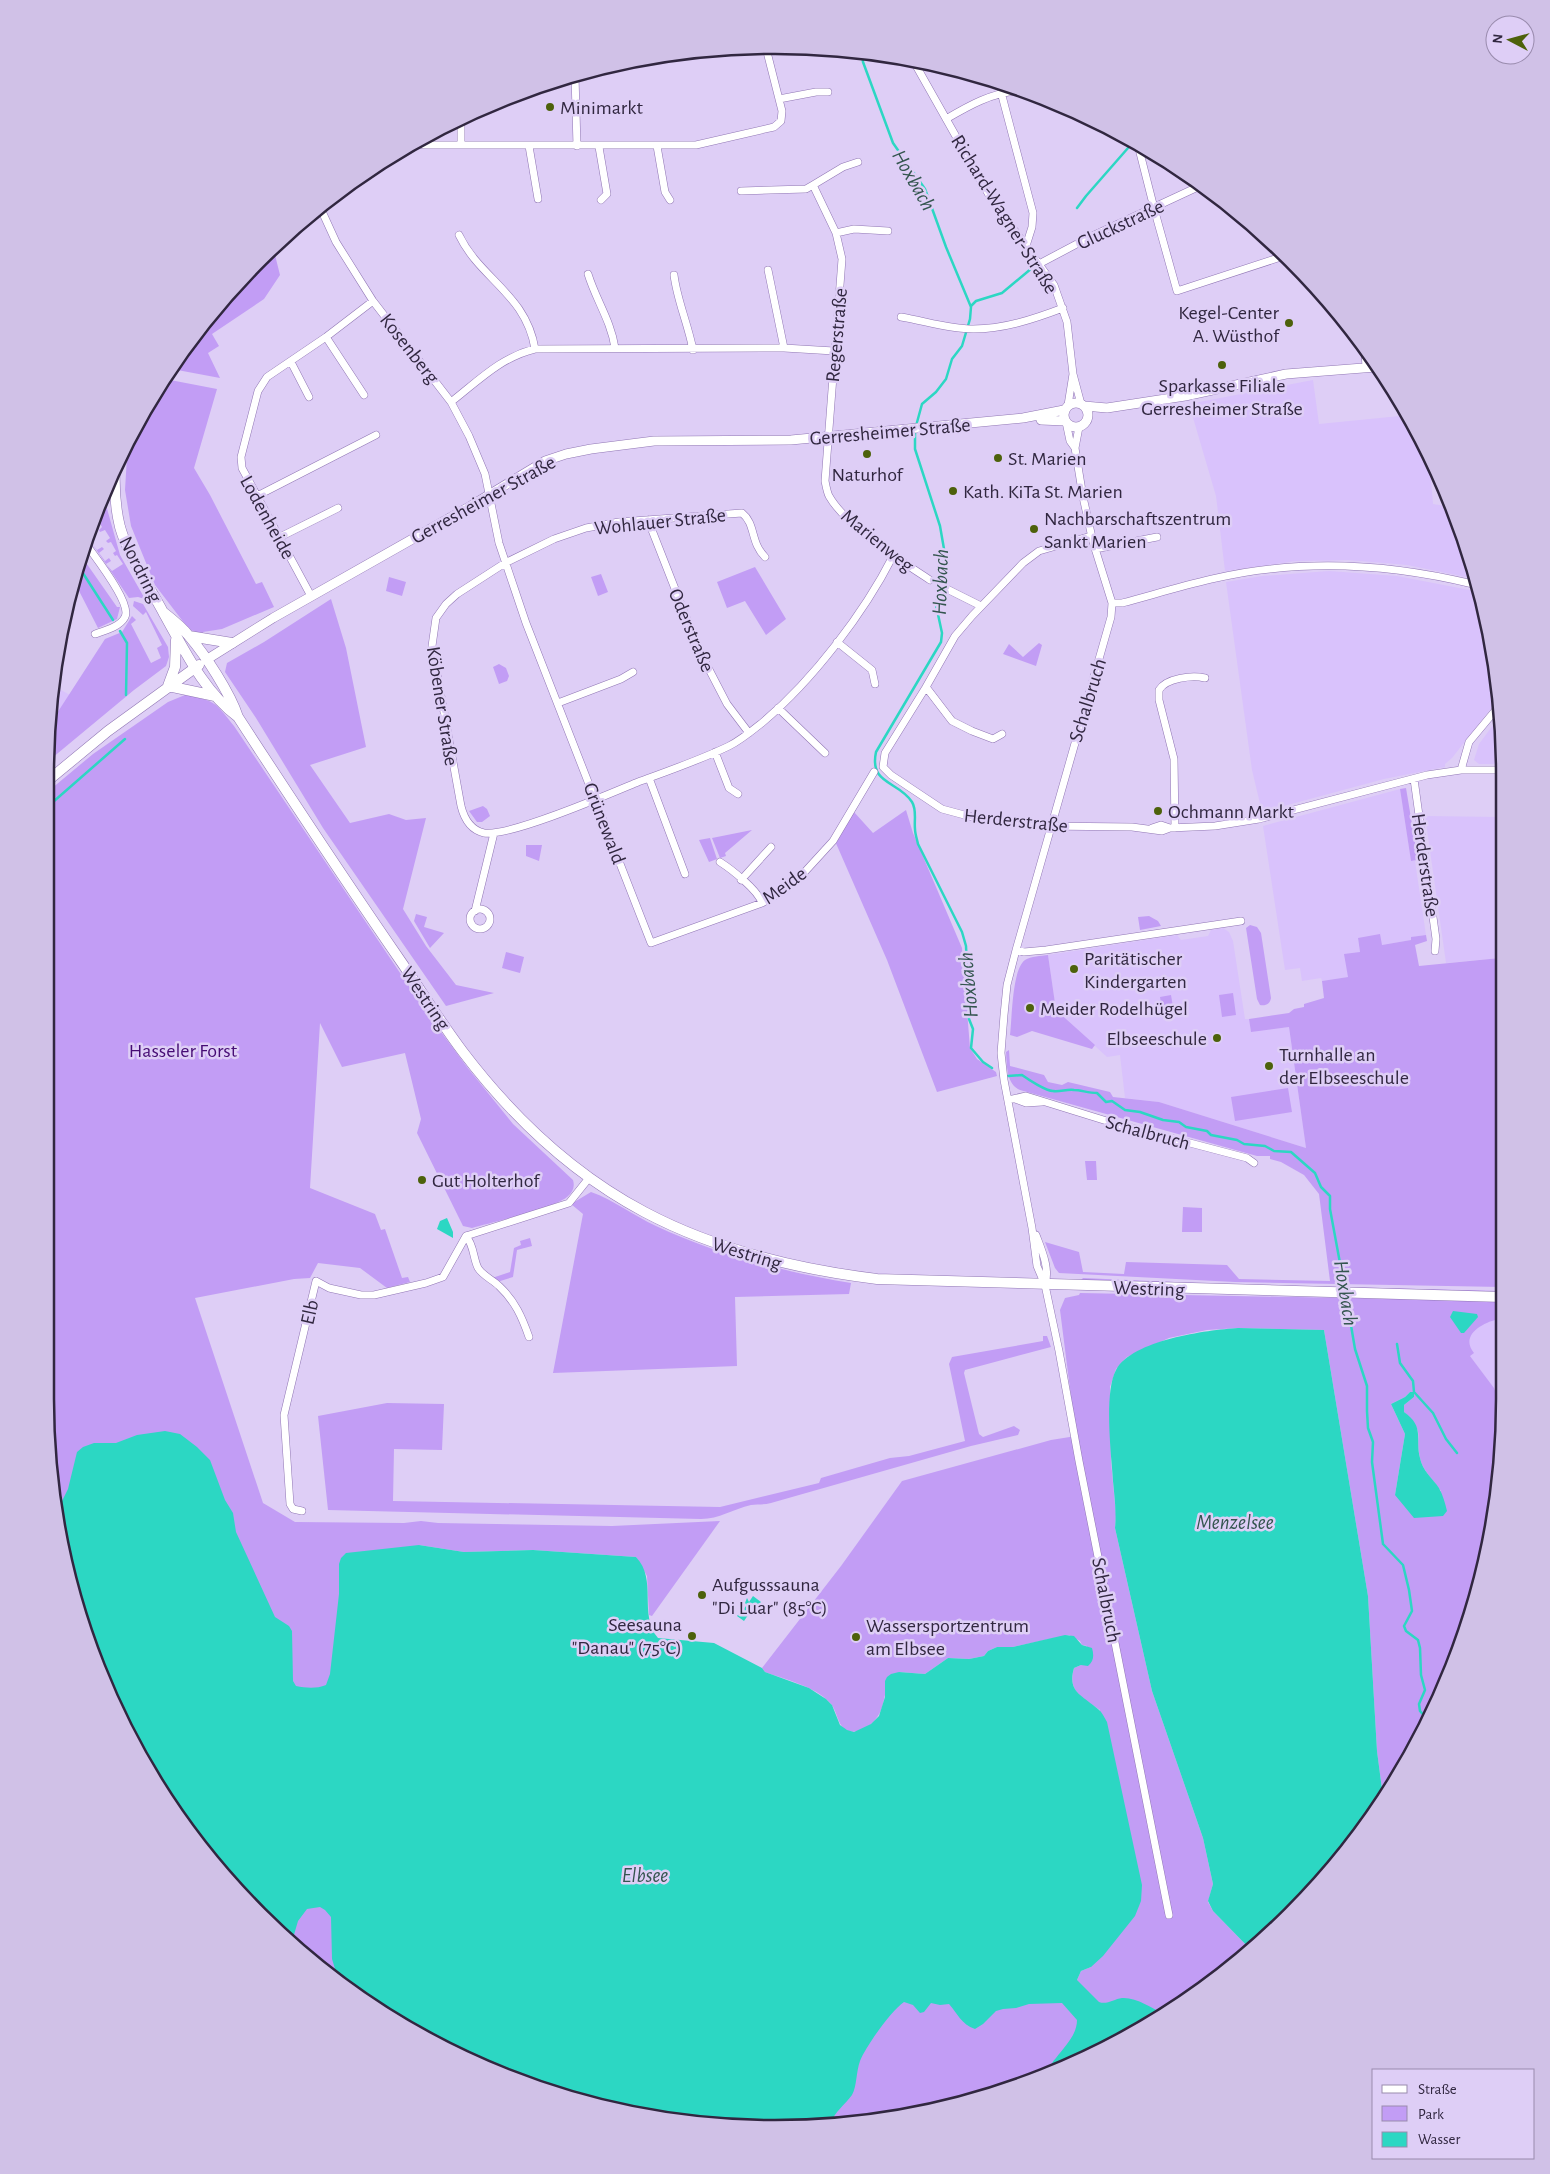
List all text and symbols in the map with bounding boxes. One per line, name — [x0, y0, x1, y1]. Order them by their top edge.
north arrow — [1485, 15, 1535, 65]
text: N — [1491, 33, 1506, 44]
place label: Minimarkt — [560, 98, 643, 118]
marker: Minimarkt — [544, 101, 556, 113]
street label: Richard-Wagner-Straße — [947, 132, 1061, 298]
water label: Hoxbach — [888, 146, 939, 214]
street label: Gluckstraße — [1074, 196, 1167, 254]
street label: Regerstraße — [823, 287, 851, 383]
place label: Kegel-Center A. Wüsthof — [1178, 303, 1280, 346]
street label: Kosenberg — [376, 310, 443, 388]
marker: Kegel-Center A. Wüsthof — [1283, 317, 1295, 329]
marker: Sparkasse Filiale Gerresheimer Straße — [1216, 359, 1228, 371]
place label: Sparkasse Filiale Gerresheimer Straße — [1141, 376, 1303, 419]
street label: Gerresheimer Straße — [809, 415, 971, 449]
marker: Naturhof — [861, 448, 873, 460]
place label: St. Marien — [1008, 449, 1087, 469]
street label: Gerresheimer Straße — [408, 452, 559, 548]
marker: St. Marien — [992, 452, 1004, 464]
place label: Naturhof — [831, 465, 904, 485]
street label: Lodenheide — [236, 472, 298, 562]
place label: Kath. KiTa St. Marien — [963, 482, 1123, 502]
marker: Kath. KiTa St. Marien — [947, 485, 959, 497]
street label: Wohlauer Straße — [593, 505, 727, 539]
street label: Marienweg — [837, 506, 918, 576]
place label: Nachbarschaftszentrum Sankt Marien — [1044, 509, 1231, 552]
marker: Nachbarschaftszentrum Sankt Marien — [1028, 523, 1040, 535]
street label: Nordring — [115, 533, 165, 606]
water label: Hoxbach — [929, 549, 952, 615]
street label: Oderstraße — [665, 586, 718, 675]
street label: Köbener Straße — [423, 645, 461, 767]
street label: Schalbruch — [1066, 656, 1110, 744]
street label: Grünewald — [579, 780, 629, 867]
place label: Ochmann Markt — [1168, 802, 1295, 822]
marker: Ochmann Markt — [1152, 805, 1164, 817]
street label: Herderstraße — [963, 806, 1069, 836]
street label: Herderstraße — [1408, 812, 1442, 918]
street label: Meide — [759, 863, 810, 908]
place label: Paritätischer Kindergarten — [1084, 949, 1187, 992]
water label: Hoxbach — [955, 951, 982, 1019]
street label: Westring — [397, 963, 454, 1034]
marker: Paritätischer Kindergarten — [1068, 963, 1080, 975]
place label: Meider Rodelhügel — [1040, 999, 1188, 1019]
marker: Meider Rodelhügel — [1024, 1002, 1036, 1014]
place label: Elbseeschule — [1106, 1029, 1207, 1049]
marker: Elbseeschule — [1211, 1032, 1223, 1044]
park label: Hasseler Forst — [129, 1041, 238, 1061]
place label: Turnhalle an der Elbseeschule — [1279, 1045, 1409, 1088]
marker: Turnhalle an der Elbseeschule — [1263, 1060, 1275, 1072]
street label: Schalbruch — [1104, 1112, 1192, 1154]
place label: Gut Holterhof — [432, 1171, 540, 1191]
marker: Gut Holterhof — [416, 1174, 428, 1186]
street label: Westring — [710, 1234, 784, 1274]
water label: Hoxbach — [1330, 1259, 1361, 1327]
street label: Westring — [1113, 1278, 1185, 1300]
street label: Elb — [297, 1298, 323, 1327]
water label: Menzelsee — [1196, 1512, 1274, 1533]
street label: Schalbruch — [1088, 1556, 1124, 1644]
place label: Aufgusssauna "Di Luar" (85°C) — [712, 1575, 828, 1618]
marker: Aufgusssauna "Di Luar" (85°C) — [696, 1589, 708, 1601]
place label: Seesauna "Danau" (75°C) — [572, 1615, 682, 1658]
place label: Wassersportzentrum am Elbsee — [866, 1616, 1029, 1659]
marker: Seesauna "Danau" (75°C) — [686, 1630, 698, 1642]
marker: Wassersportzentrum am Elbsee — [850, 1631, 862, 1643]
water label: Elbsee — [622, 1865, 668, 1886]
legend — [1372, 2069, 1535, 2159]
text: Straße — [1418, 2082, 1457, 2097]
text: Park — [1418, 2107, 1444, 2122]
text: Wasser — [1418, 2132, 1461, 2147]

